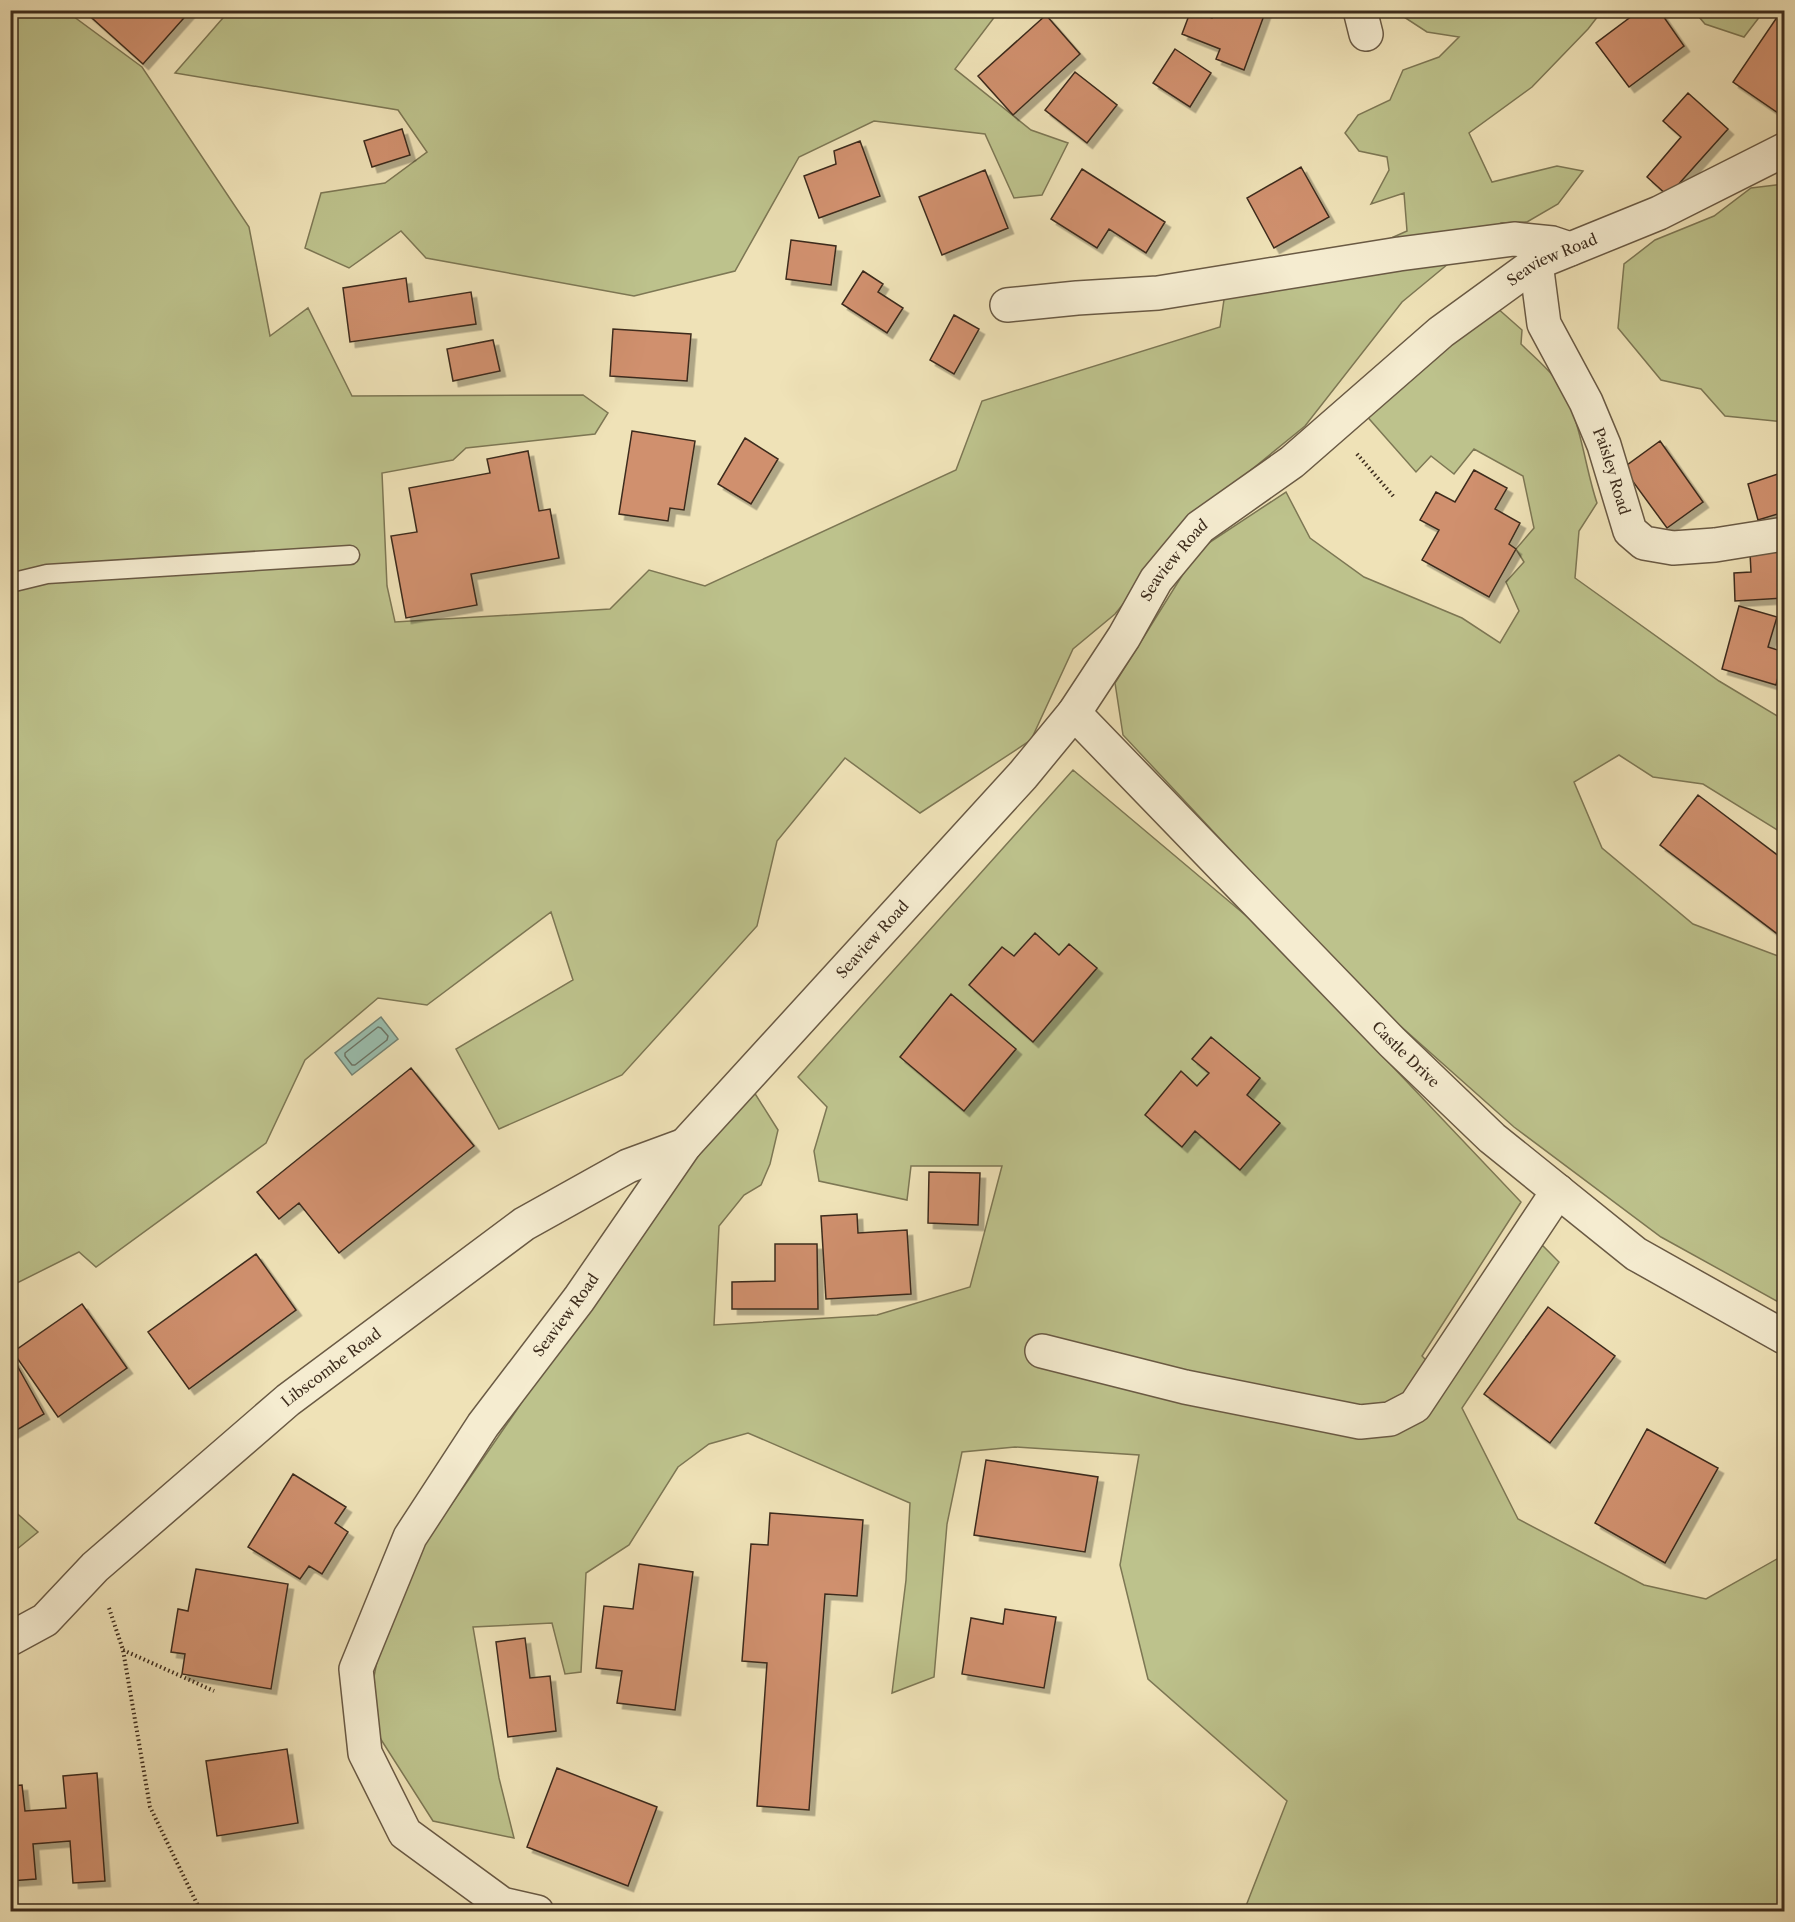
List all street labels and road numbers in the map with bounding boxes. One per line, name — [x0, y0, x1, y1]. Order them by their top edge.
street label: Seaview Road — [1503, 229, 1600, 290]
street label: Paisley Road — [1589, 425, 1635, 517]
street label: Seaview Road — [1136, 515, 1211, 604]
street label: Seaview Road — [832, 896, 913, 982]
street label: Castle Drive — [1368, 1017, 1444, 1091]
street label: Seaview Road — [529, 1270, 603, 1360]
street label: Libscombe Road — [277, 1324, 385, 1411]

